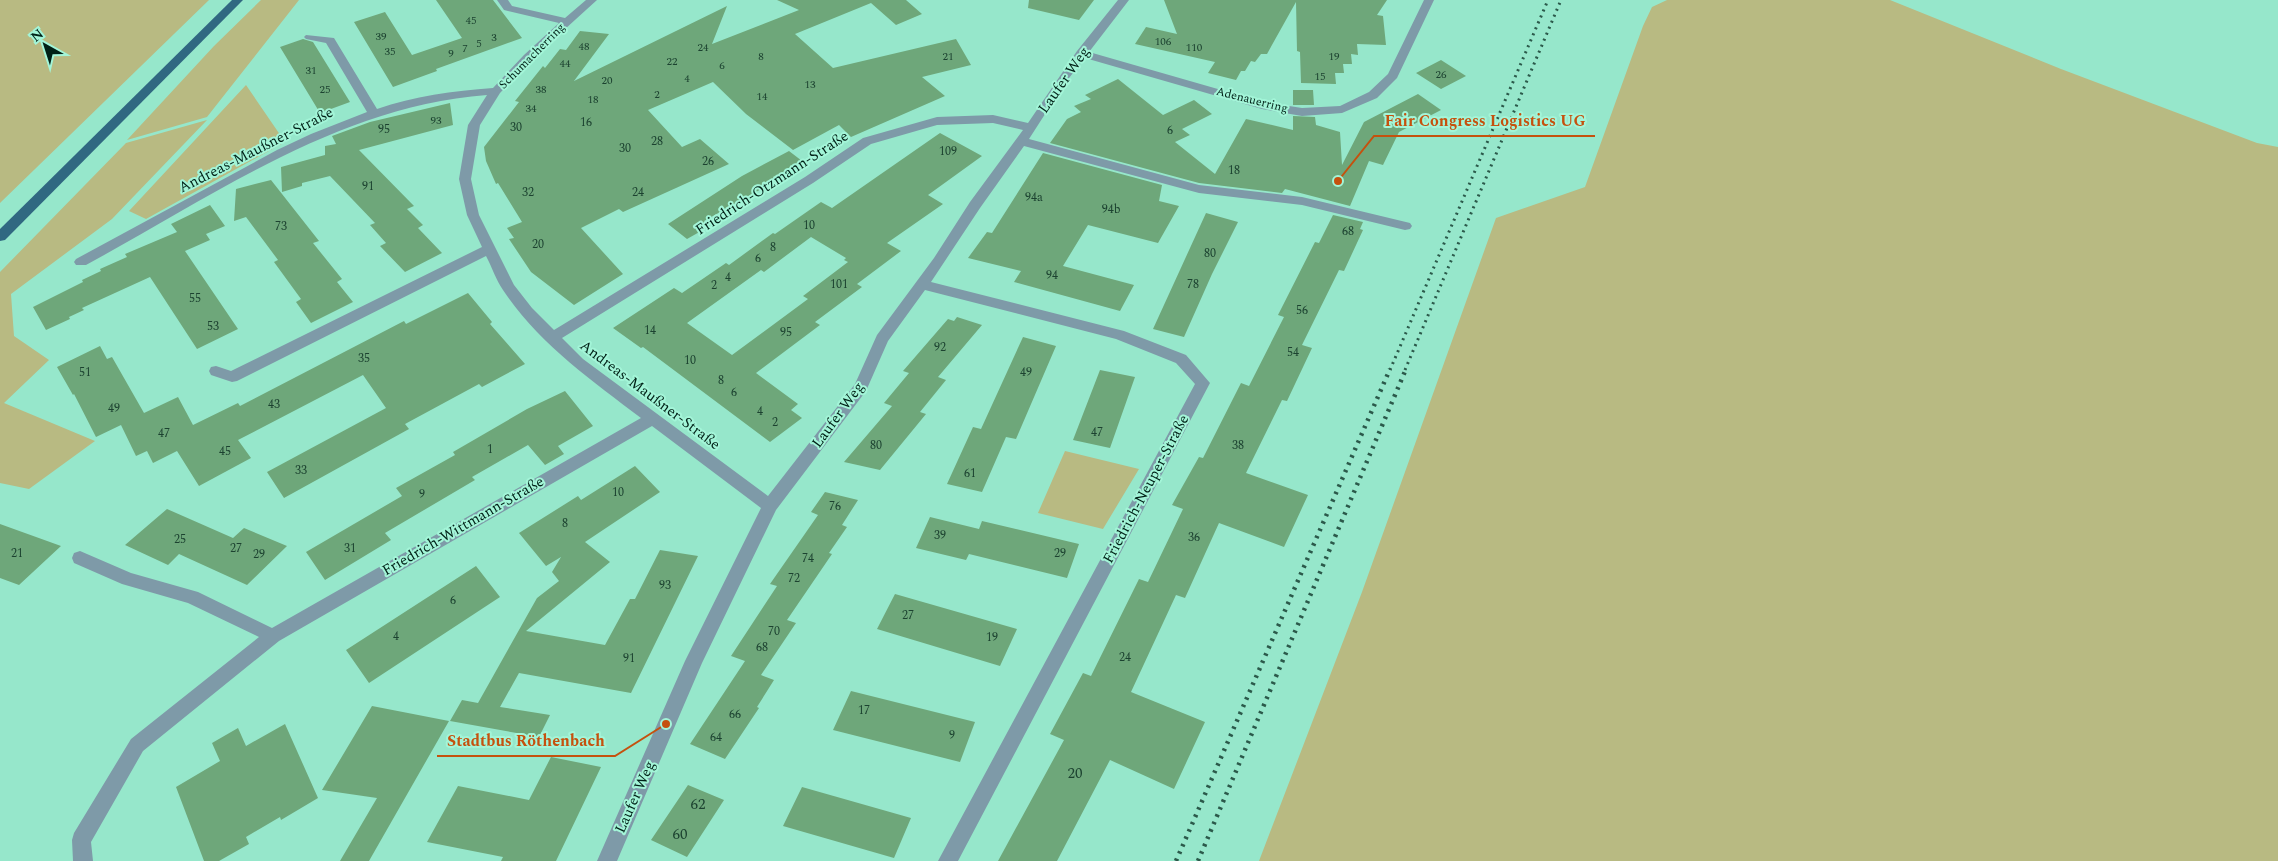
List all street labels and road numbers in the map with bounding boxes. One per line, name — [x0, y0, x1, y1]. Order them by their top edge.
street label: Schumacherring — [494, 18, 570, 94]
street label: Laufer Weg — [1032, 42, 1096, 118]
street label: Adenauerring — [1214, 82, 1290, 118]
street label: Andreas-Maußner-Straße — [175, 101, 337, 199]
street label: Friedrich-Otzmann-Straße — [691, 125, 853, 241]
street label: Andreas-Maußner-Straße — [575, 334, 725, 456]
street label: Laufer Weg — [806, 377, 870, 453]
street label: Friedrich-Neuper-Straße — [1097, 411, 1195, 567]
street label: Friedrich-Wittmann-Straße — [378, 470, 548, 582]
street label: Laufer Weg — [609, 757, 661, 837]

